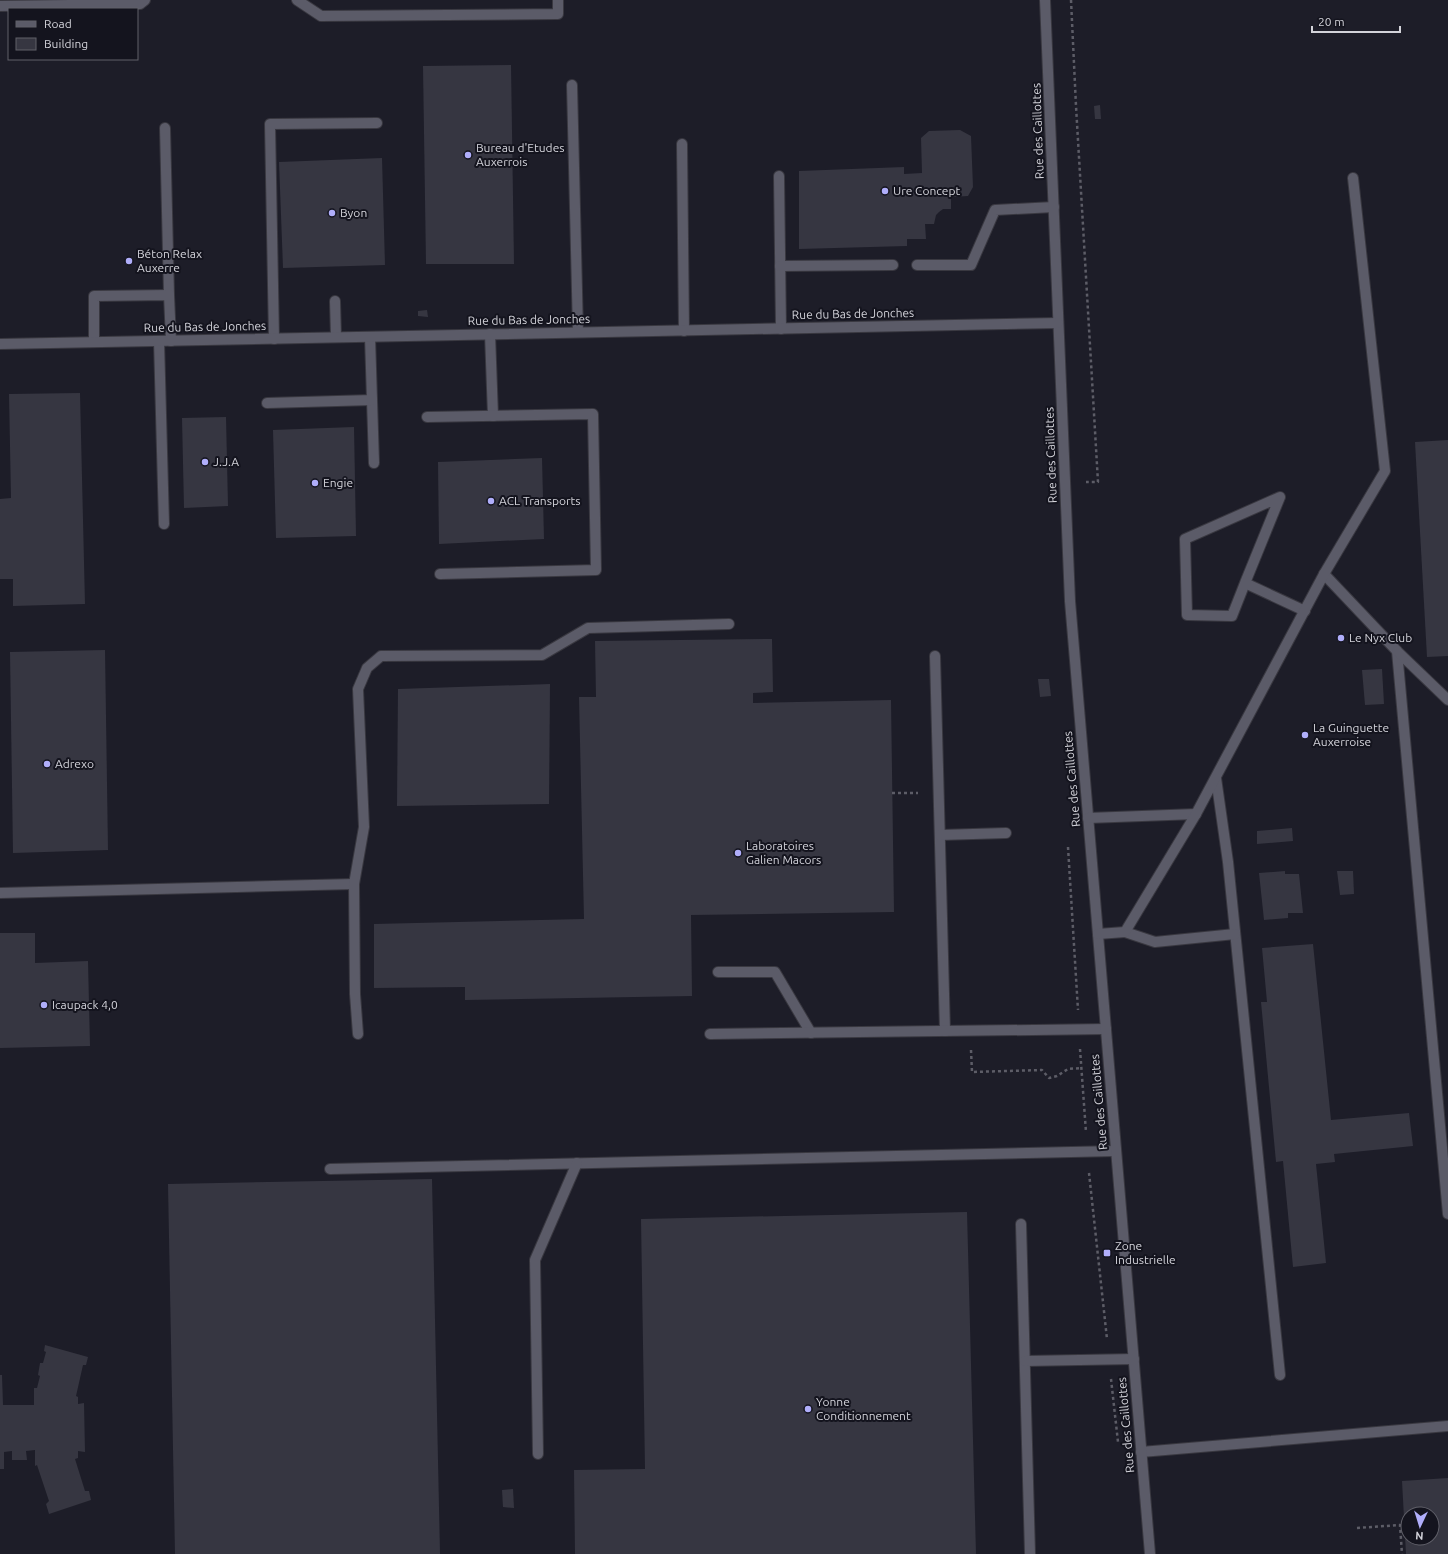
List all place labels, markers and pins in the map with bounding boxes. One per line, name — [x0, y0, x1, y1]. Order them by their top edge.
place label: Bureau d'Etudes Auxerrois — [476, 141, 564, 168]
marker: Bureau d'Etudes Auxerrois — [463, 150, 473, 160]
place label: Ure Concept — [893, 184, 961, 197]
marker: Ure Concept — [880, 186, 890, 196]
place label: Byon — [340, 206, 367, 219]
marker: Byon — [327, 208, 337, 218]
place label: Béton Relax Auxerre — [137, 247, 202, 274]
marker: Béton Relax Auxerre — [124, 256, 134, 266]
place label: J.J.A — [213, 455, 239, 468]
marker: J.J.A — [200, 457, 210, 467]
place label: Engie — [323, 476, 353, 489]
marker: Engie — [310, 478, 320, 488]
place label: ACL Transports — [499, 494, 580, 507]
marker: ACL Transports — [486, 496, 496, 506]
place label: Le Nyx Club — [1349, 631, 1412, 644]
marker: Le Nyx Club — [1336, 633, 1346, 643]
place label: La Guinguette Auxerroise — [1313, 721, 1389, 748]
marker: La Guinguette Auxerroise — [1300, 730, 1310, 740]
place label: Adrexo — [55, 757, 94, 770]
marker: Adrexo — [42, 759, 52, 769]
place label: Laboratoires Galien Macors — [746, 839, 821, 866]
marker: Laboratoires Galien Macors — [733, 848, 743, 858]
place label: Icaupack 4,0 — [52, 998, 118, 1011]
marker: Icaupack 4,0 — [39, 1000, 49, 1010]
place label: Zone Industrielle — [1115, 1239, 1176, 1266]
marker: Zone Industrielle — [1102, 1248, 1112, 1258]
place label: Yonne Conditionnement — [816, 1395, 911, 1422]
marker: Yonne Conditionnement — [803, 1404, 813, 1414]

